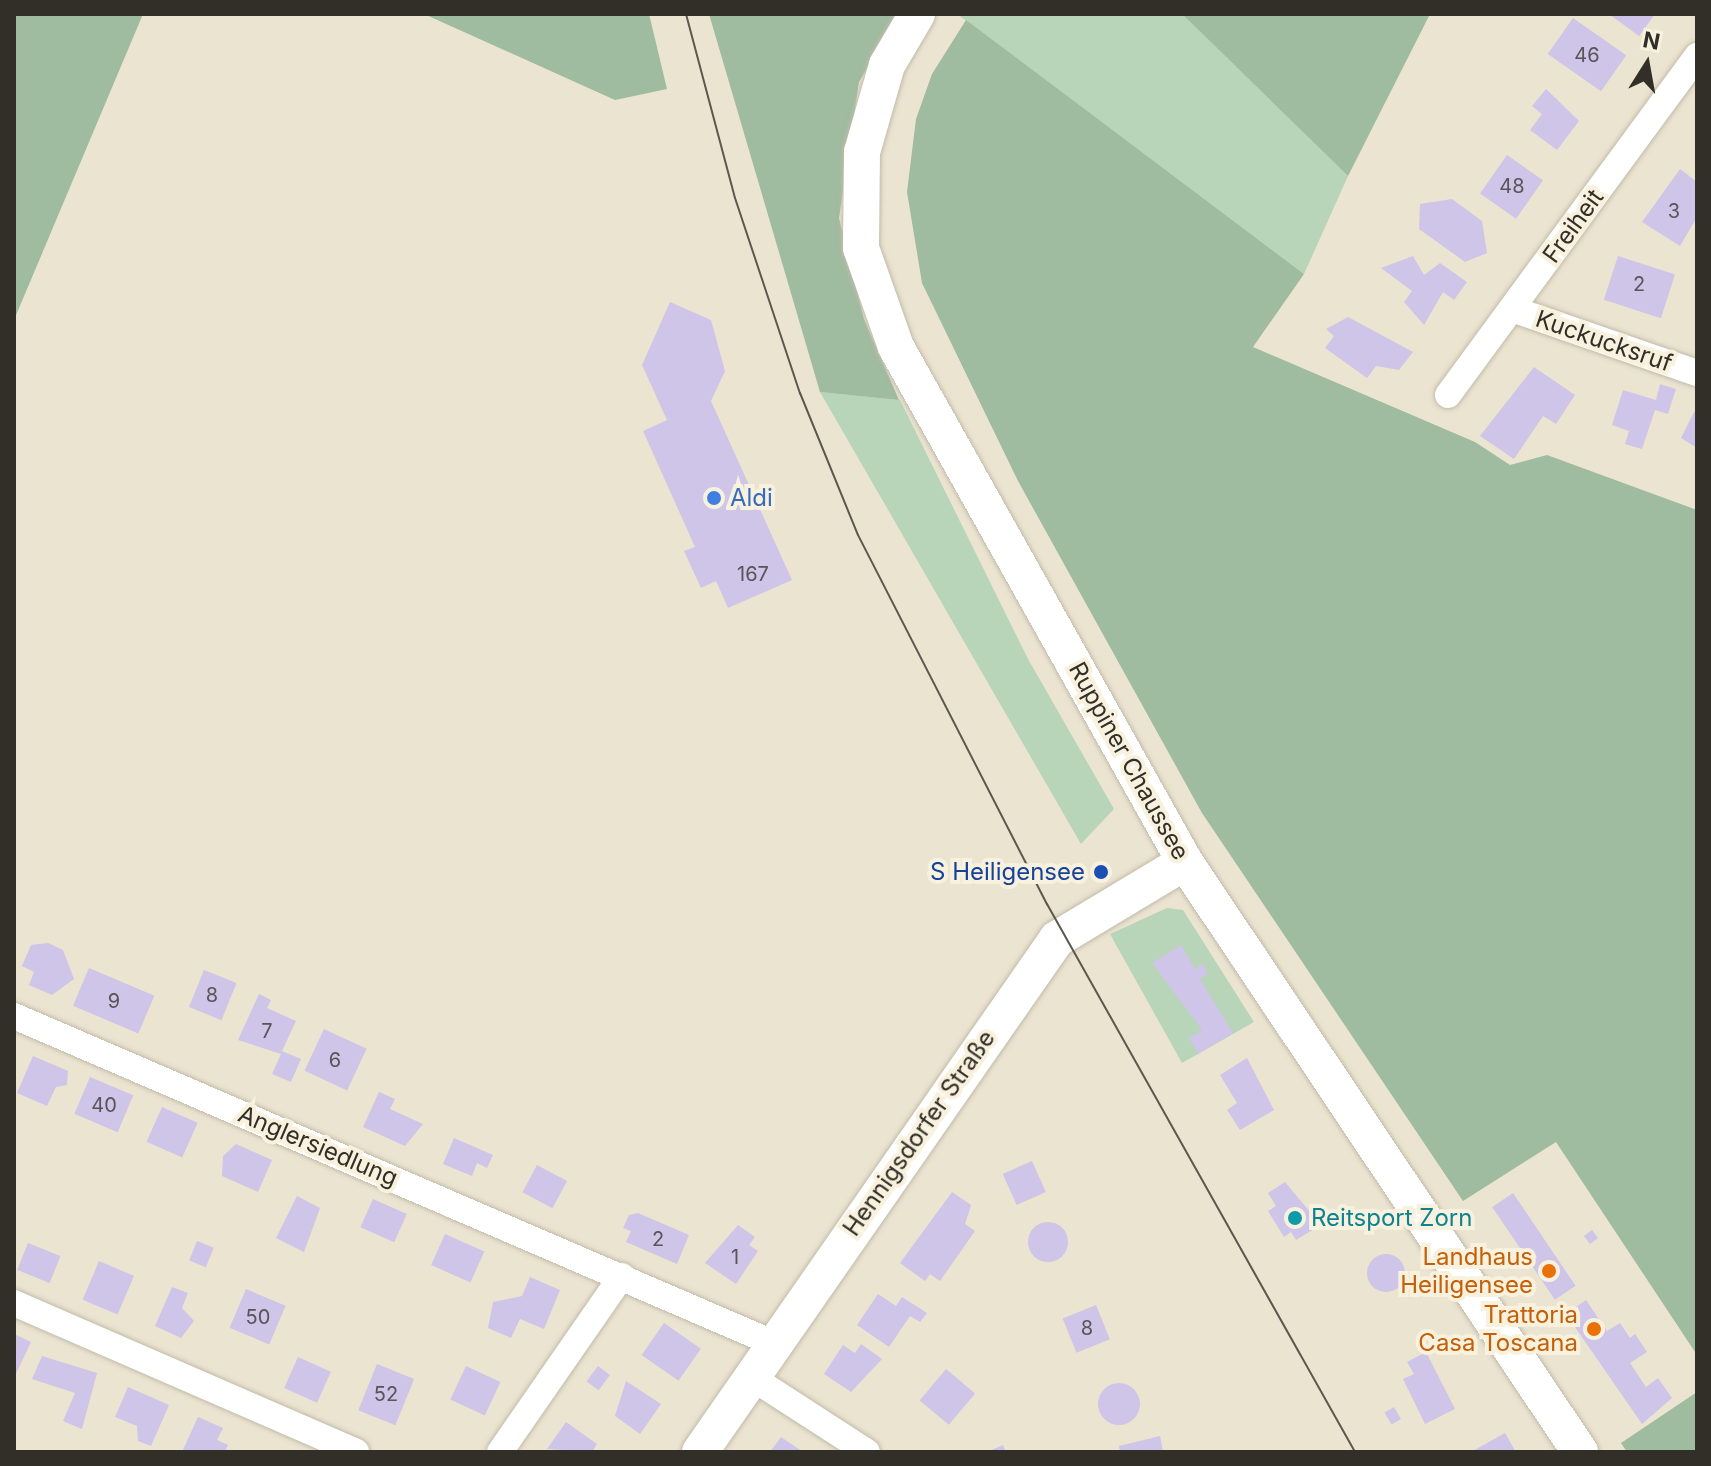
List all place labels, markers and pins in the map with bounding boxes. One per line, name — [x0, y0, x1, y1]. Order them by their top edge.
place label: Aldi — [730, 484, 773, 512]
marker: Aldi — [705, 489, 723, 507]
place label: S Heiligensee — [930, 858, 1085, 886]
marker: S Heiligensee — [1092, 863, 1110, 881]
place label: Reitsport Zorn — [1311, 1204, 1472, 1232]
marker: Reitsport Zorn — [1286, 1209, 1304, 1227]
place label: Landhaus Heiligensee — [1400, 1243, 1533, 1299]
marker: Landhaus Heiligensee — [1540, 1262, 1558, 1280]
place label: Trattoria Casa Toscana — [1418, 1301, 1578, 1357]
marker: Trattoria Casa Toscana — [1585, 1320, 1603, 1338]

